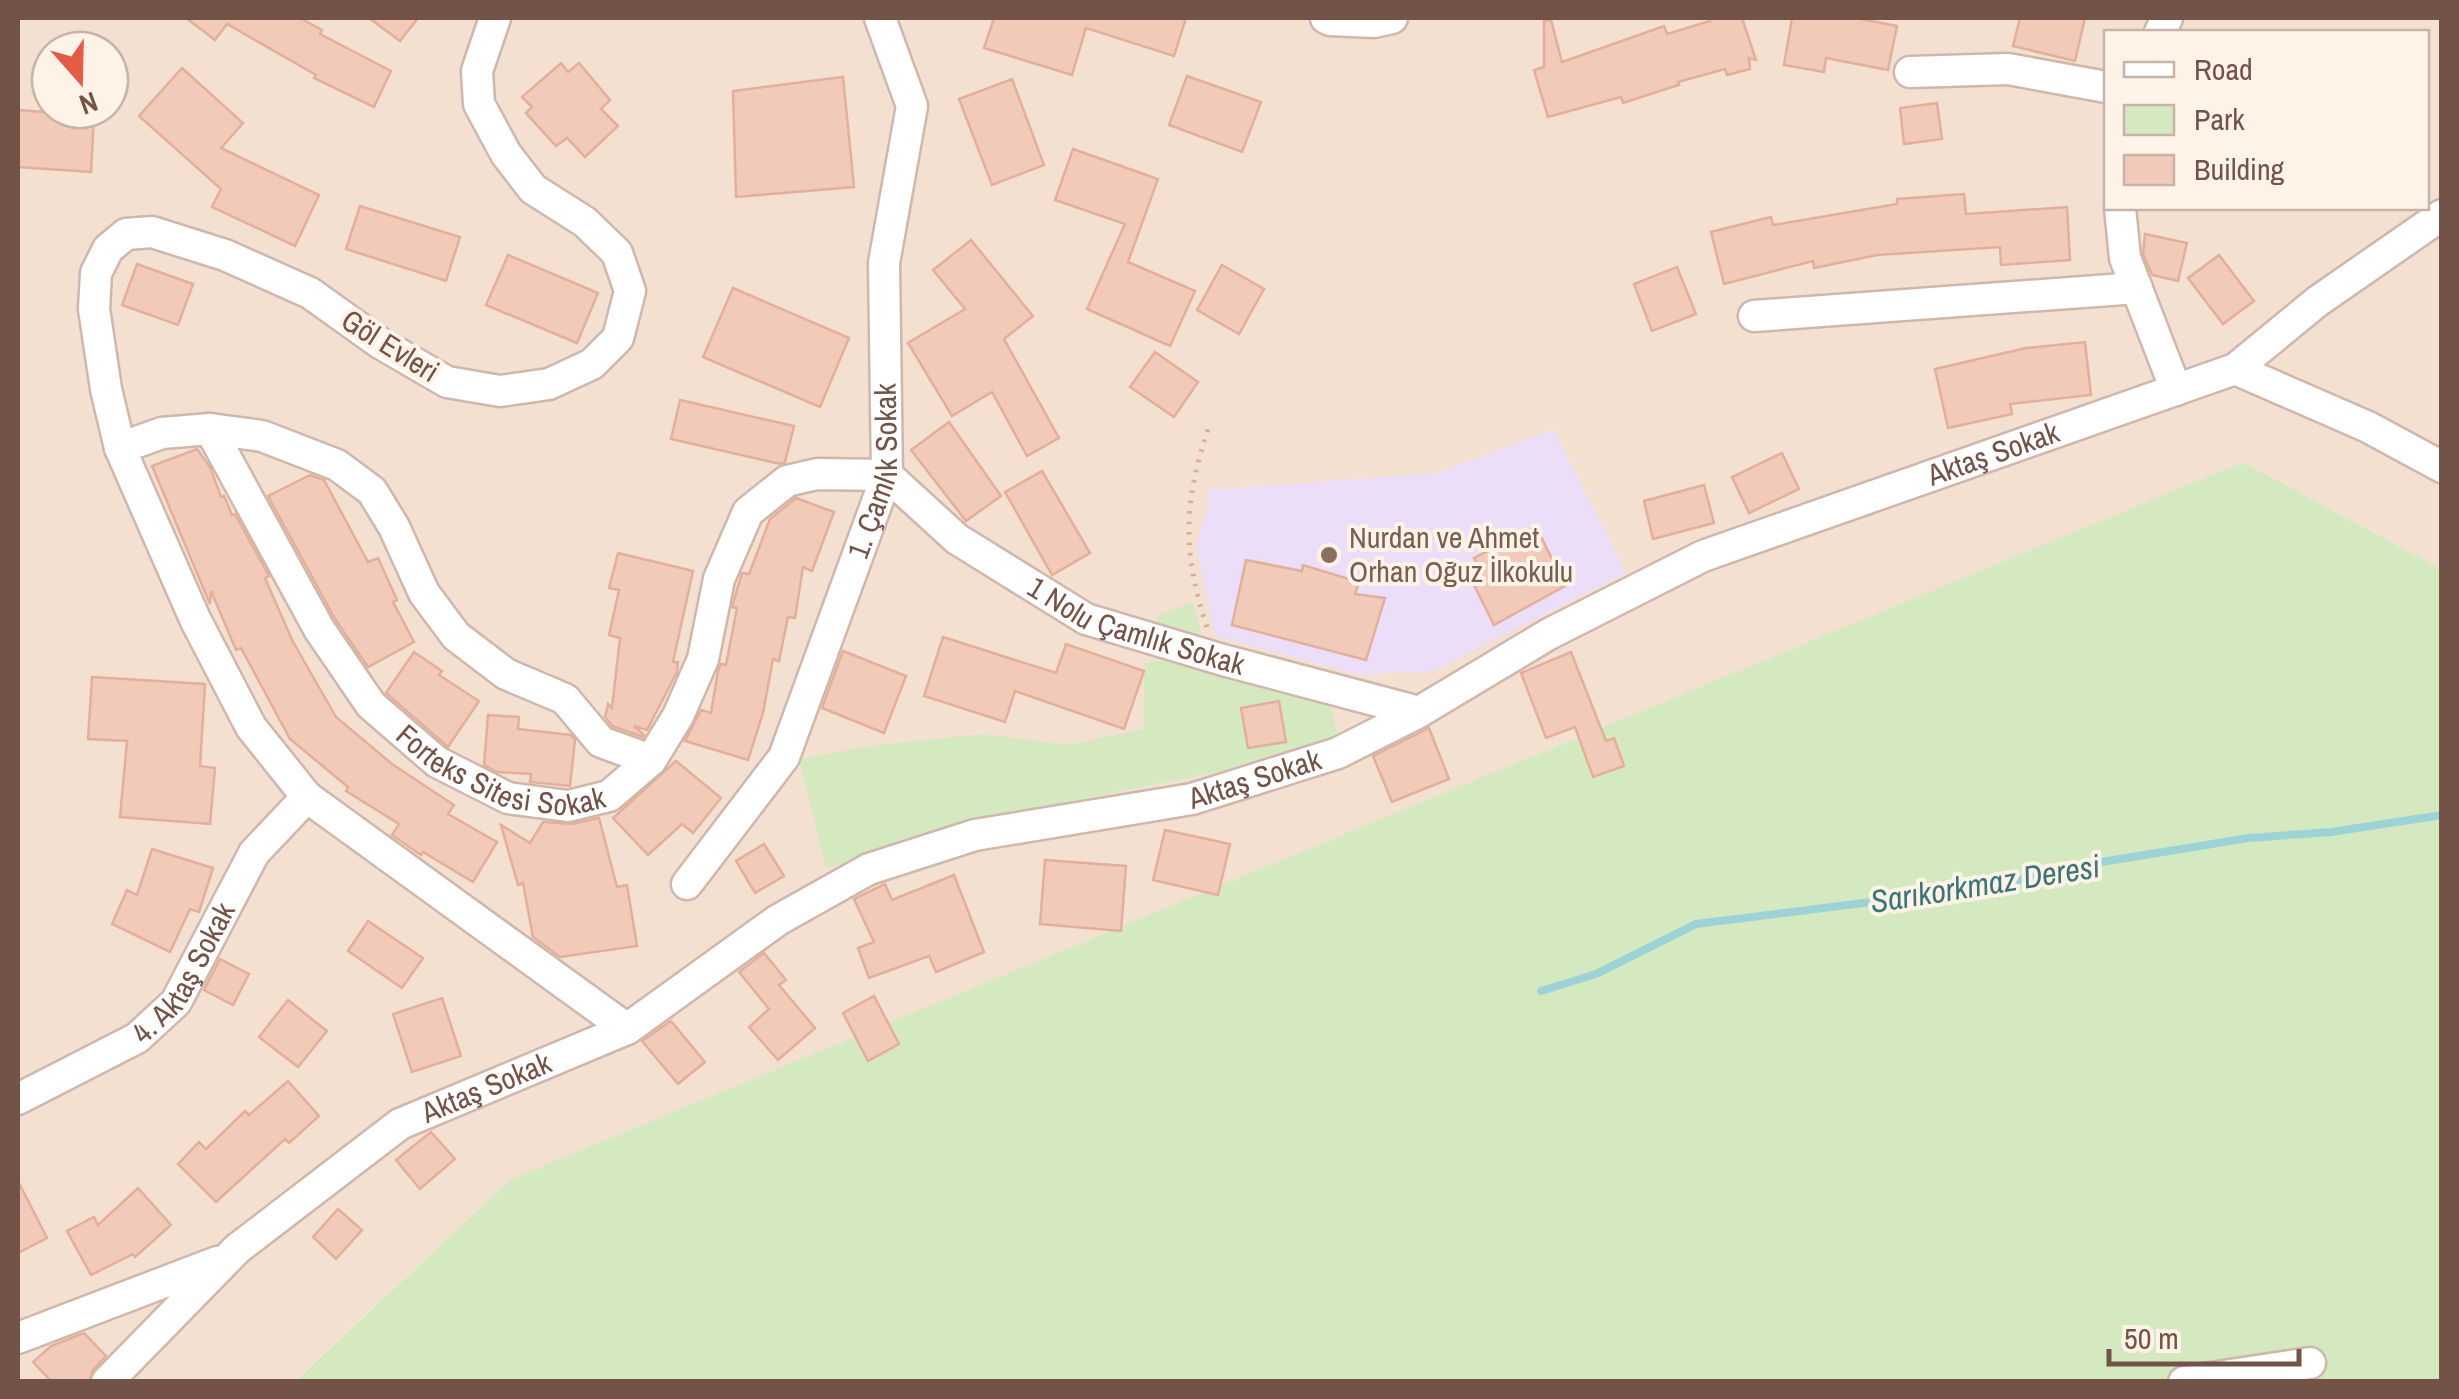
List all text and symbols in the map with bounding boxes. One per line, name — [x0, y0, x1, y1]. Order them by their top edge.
north arrow — [30, 30, 130, 130]
legend — [2104, 30, 2429, 210]
text: Road — [2194, 49, 2253, 89]
text: N — [74, 83, 103, 124]
text: Park — [2194, 99, 2245, 139]
text: Building — [2194, 149, 2285, 189]
street label: Göl Evleri — [334, 300, 447, 391]
street label: 1. Çamlık Sokak — [837, 382, 906, 564]
street label: Aktaş Sokak — [1921, 411, 2065, 495]
place label: Nurdan ve Ahmet Orhan Oğuz İlkokulu — [1349, 517, 1573, 591]
marker: Nurdan ve Ahmet Orhan Oğuz İlkokulu — [1318, 544, 1340, 566]
street label: 1 Nolu Çamlık Sokak — [1020, 567, 1250, 684]
street label: Forteks Sitesi Sokak — [388, 715, 610, 825]
street label: Aktaş Sokak — [1182, 738, 1326, 818]
water label: Sarıkorkmaz Deresi — [1867, 844, 2103, 923]
street label: 4. Aktaş Sokak — [123, 895, 244, 1052]
street label: Aktaş Sokak — [414, 1042, 557, 1132]
scale bar — [2109, 1304, 2299, 1366]
text: 50 m — [2124, 1318, 2179, 1358]

